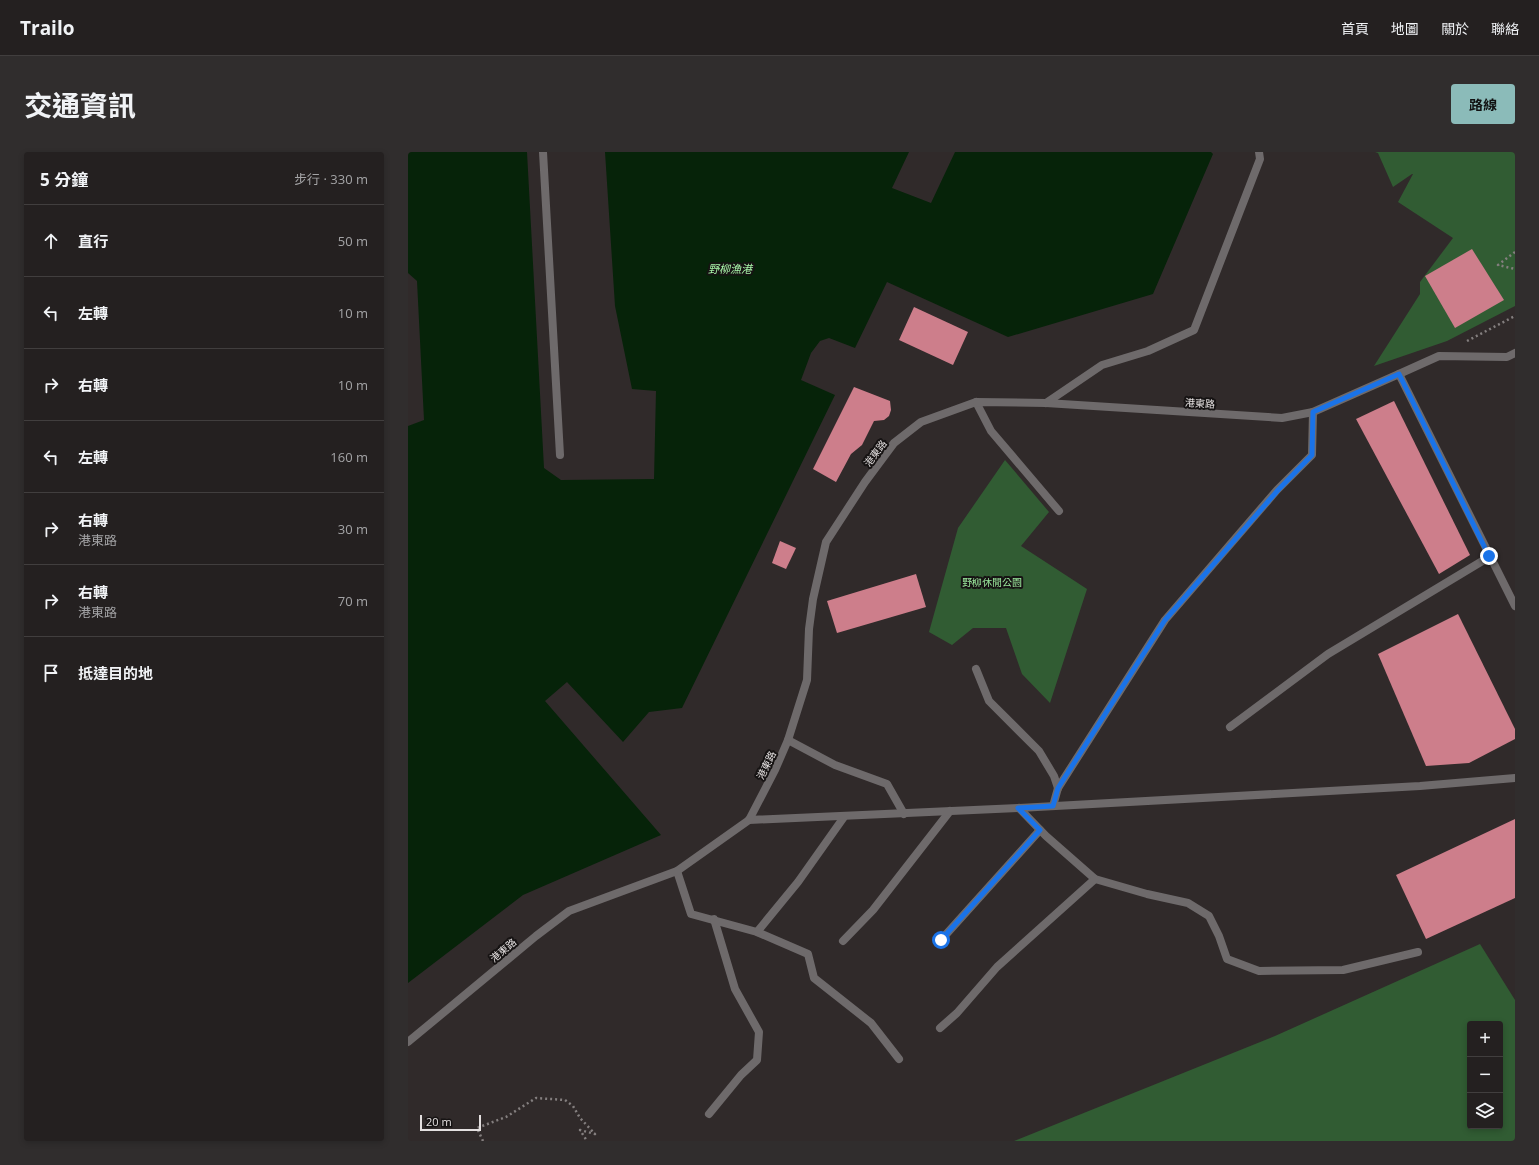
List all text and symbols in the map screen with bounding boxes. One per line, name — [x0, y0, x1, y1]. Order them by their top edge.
text: Trailo — [20, 15, 74, 41]
text: 首頁 — [1341, 19, 1369, 38]
text: 地圖 — [1391, 19, 1419, 38]
text: 關於 — [1441, 19, 1469, 38]
text: 聯絡 — [1491, 19, 1519, 38]
button: 路線 — [1451, 84, 1515, 124]
text: 交通資訊 — [24, 86, 136, 124]
text: 5 分鐘 — [40, 168, 88, 191]
text: 步行 · 330 m — [294, 170, 368, 188]
icon: ahead — [40, 230, 62, 252]
text: 直行 — [78, 231, 108, 251]
text: 50 m — [338, 232, 368, 250]
water label: 野柳漁港 — [708, 261, 754, 276]
icon: left — [40, 302, 62, 324]
text: 左轉 — [78, 303, 108, 323]
text: 10 m — [338, 304, 368, 322]
icon: right — [40, 374, 62, 396]
text: 右轉 — [78, 375, 108, 395]
text: 10 m — [338, 376, 368, 394]
street label: 港東路 — [1185, 395, 1215, 411]
street label: 港東路 — [860, 437, 890, 469]
icon: left — [40, 446, 62, 468]
text: 左轉 — [78, 447, 108, 467]
text: 160 m — [330, 448, 368, 466]
text: 右轉 — [78, 510, 108, 530]
icon: right — [40, 518, 62, 540]
text: 30 m — [338, 520, 368, 538]
text: 港東路 — [78, 531, 117, 549]
route end — [1480, 547, 1498, 565]
park label: 野柳休閒公園 — [962, 575, 1022, 589]
text: 右轉 — [78, 582, 108, 602]
icon: right — [40, 590, 62, 612]
text: 70 m — [338, 592, 368, 610]
text: 港東路 — [78, 603, 117, 621]
icon: arrive — [40, 662, 62, 684]
text: 抵達目的地 — [78, 663, 153, 683]
street label: 港東路 — [753, 748, 779, 782]
route start — [932, 931, 950, 949]
street label: 港東路 — [487, 935, 519, 965]
map controls — [1467, 1021, 1503, 1129]
button: + — [1467, 1021, 1503, 1057]
button: − — [1467, 1057, 1503, 1093]
button: layers — [1467, 1093, 1503, 1129]
scale bar — [420, 1113, 481, 1132]
text: 20 m — [426, 1114, 452, 1129]

